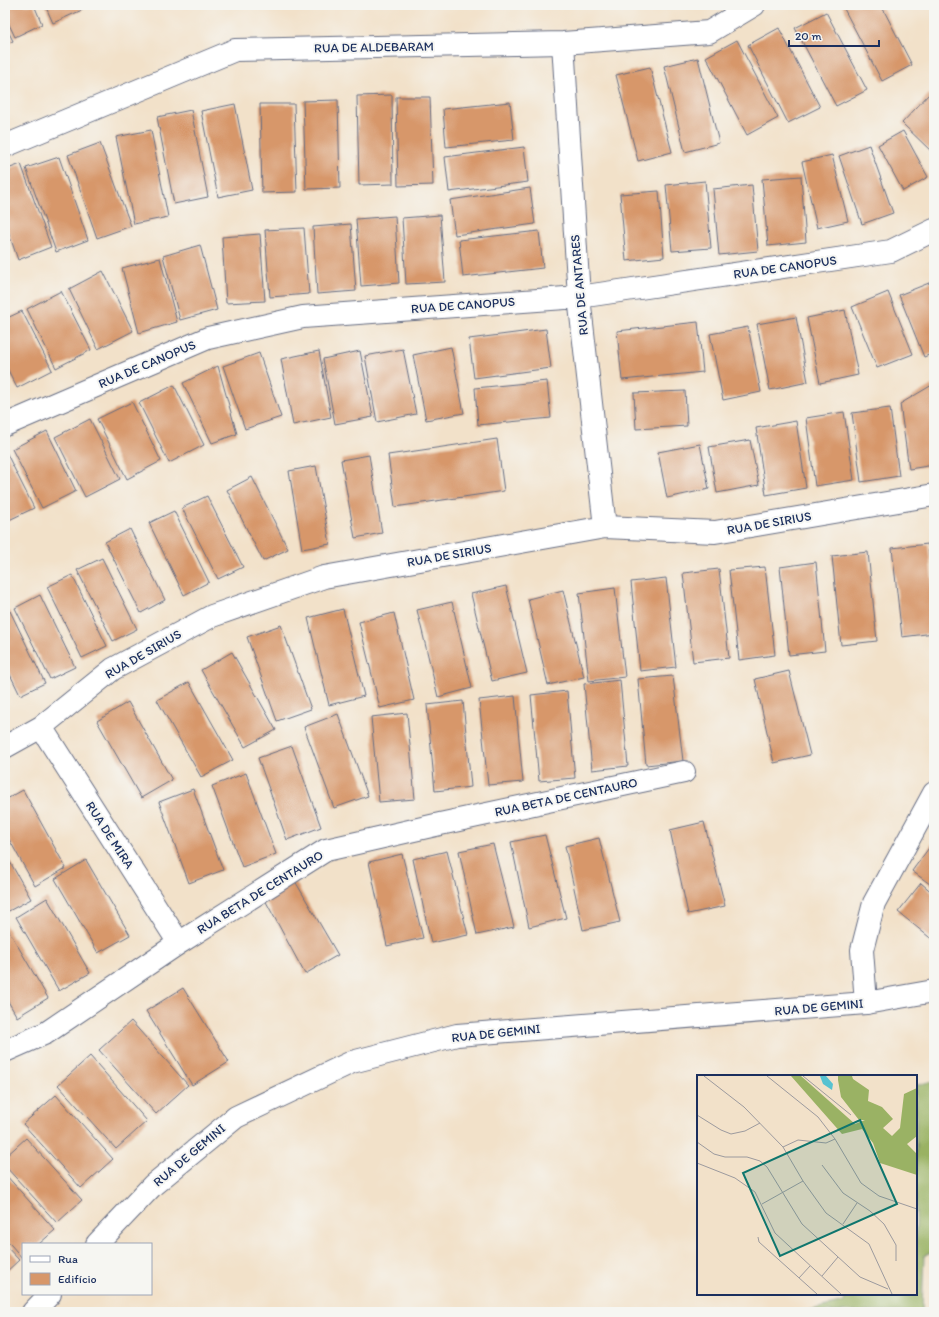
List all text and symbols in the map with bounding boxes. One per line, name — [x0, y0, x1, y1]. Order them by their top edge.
scale bar — [789, 22, 879, 48]
text: 20 m — [795, 29, 822, 43]
street label: RUA DE ALDEBARAM — [314, 38, 434, 56]
street label: RUA DE ANTARES — [567, 234, 591, 336]
street label: RUA DE CANOPUS — [732, 252, 838, 282]
street label: RUA DE CANOPUS — [410, 294, 516, 316]
street label: RUA DE CANOPUS — [96, 337, 198, 391]
street label: RUA DE SIRIUS — [726, 508, 812, 538]
street label: RUA DE SIRIUS — [406, 540, 492, 570]
street label: RUA DE SIRIUS — [102, 626, 184, 682]
street label: RUA BETA DE CENTAURO — [493, 775, 639, 819]
street label: RUA DE MIRA — [83, 799, 138, 872]
street label: RUA BETA DE CENTAURO — [194, 847, 326, 937]
street label: RUA DE GEMINI — [774, 996, 864, 1018]
street label: RUA DE GEMINI — [451, 1021, 541, 1045]
inset map — [697, 1075, 917, 1295]
street label: RUA DE GEMINI — [150, 1120, 228, 1189]
legend — [22, 1243, 152, 1295]
text: Rua — [58, 1252, 78, 1266]
text: Edifício — [58, 1272, 97, 1286]

